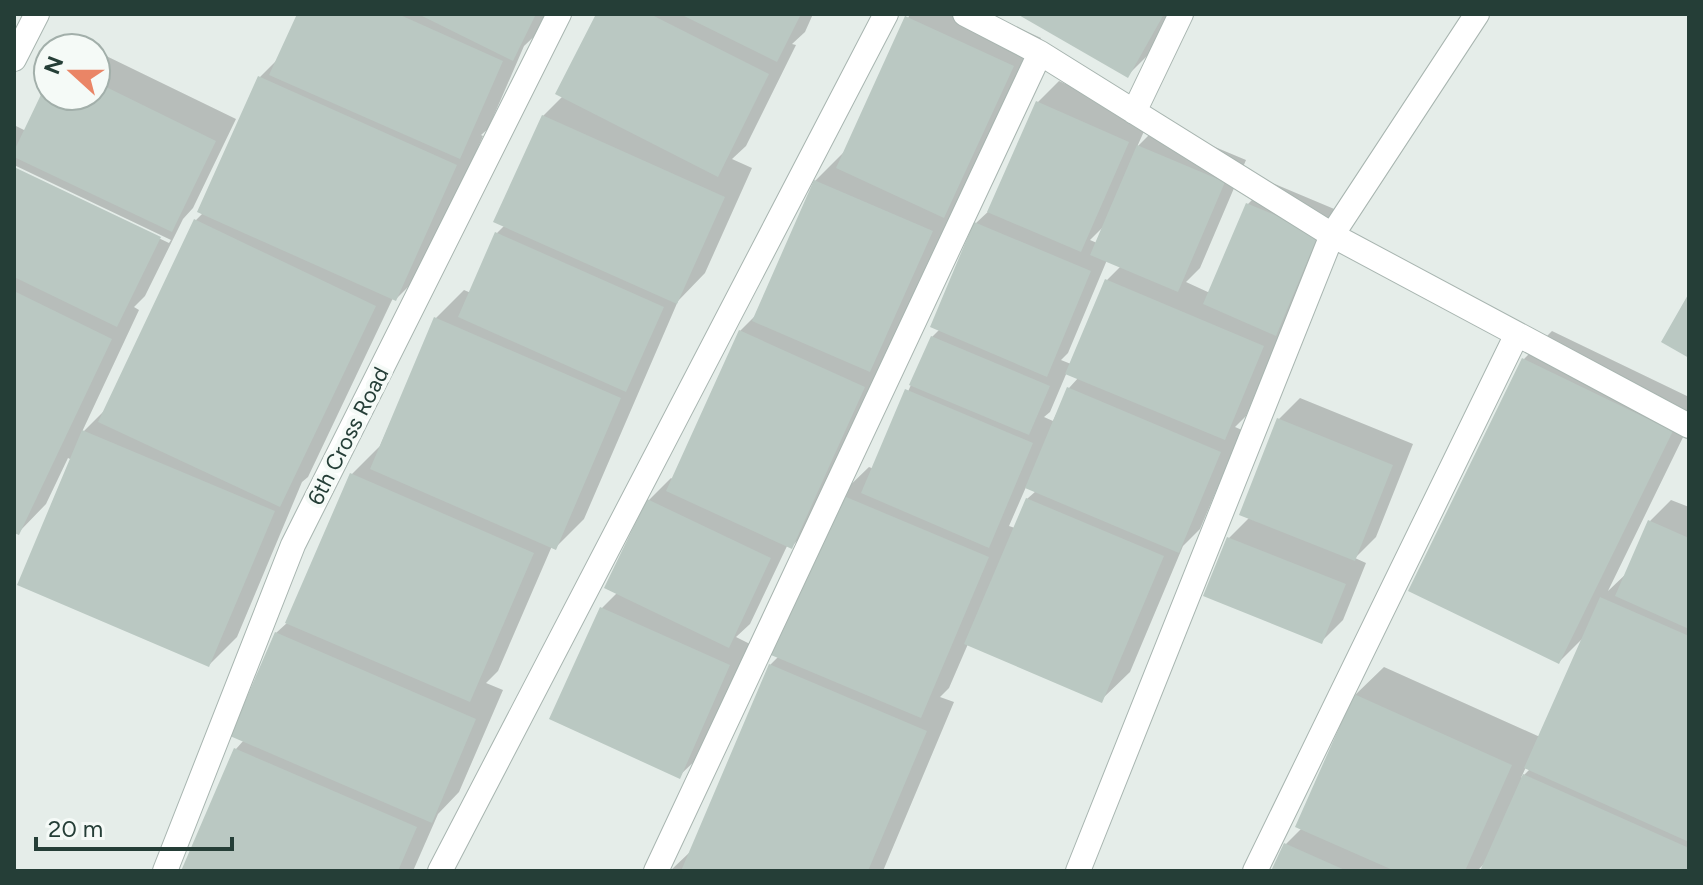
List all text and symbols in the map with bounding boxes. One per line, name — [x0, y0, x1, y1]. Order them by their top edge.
north arrow — [32, 32, 112, 112]
text: N — [38, 52, 69, 78]
street label: 6th Cross Road — [302, 363, 394, 509]
scale bar — [36, 801, 232, 851]
text: 20 m — [48, 814, 103, 843]

